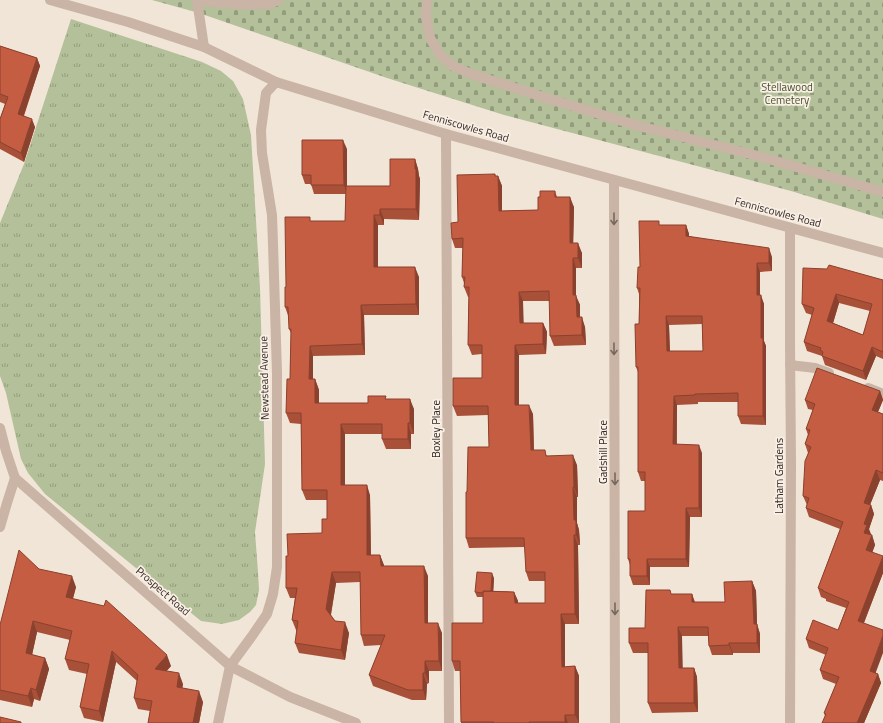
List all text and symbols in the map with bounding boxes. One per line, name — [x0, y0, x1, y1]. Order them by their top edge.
park label: Stellawood Cemetery — [761, 79, 813, 108]
street label: Fenniscowles Road — [421, 106, 511, 146]
street label: Fenniscowles Road — [733, 193, 823, 231]
one-way arrow — [610, 212, 618, 225]
street label: Newstead Avenue — [255, 335, 273, 420]
one-way arrow — [610, 342, 618, 355]
street label: Boxley Place — [428, 400, 444, 458]
street label: Gadshill Place — [595, 420, 611, 484]
street label: Latham Gardens — [771, 438, 787, 514]
one-way arrow — [611, 472, 619, 485]
street label: Prospect Road — [132, 563, 194, 619]
one-way arrow — [611, 602, 619, 615]

